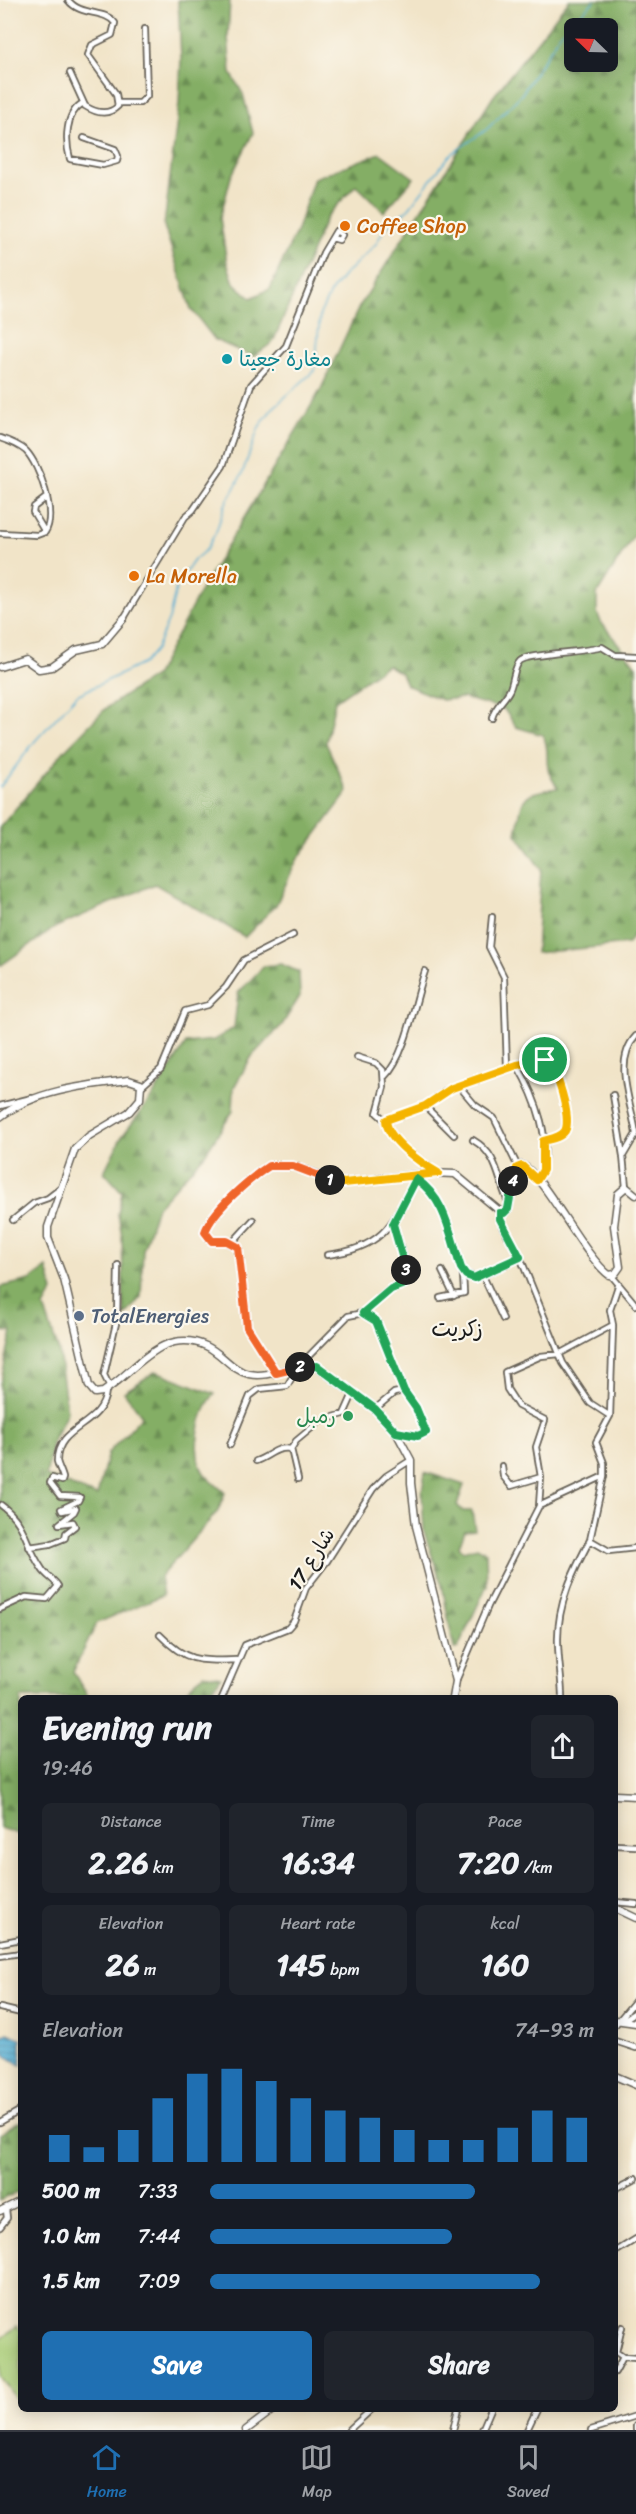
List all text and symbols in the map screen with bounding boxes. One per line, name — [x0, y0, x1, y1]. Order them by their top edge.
north arrow — [564, 18, 618, 72]
map controls — [564, 18, 618, 72]
place label: Coffee Shop — [357, 209, 467, 244]
marker: Coffee Shop — [338, 219, 352, 233]
place label: مغارة جعيتا — [239, 342, 331, 377]
marker: مغارة جعيتا — [220, 352, 234, 366]
place label: La Morella — [146, 559, 237, 594]
marker: La Morella — [127, 569, 141, 583]
pin — [519, 1034, 570, 1085]
icon: arrive — [528, 1043, 561, 1076]
pin: 1 — [315, 1165, 345, 1195]
text: 1 — [327, 1165, 333, 1194]
pin: 4 — [498, 1166, 528, 1196]
text: 4 — [508, 1166, 518, 1195]
pin: 3 — [391, 1255, 421, 1285]
text: 3 — [402, 1255, 410, 1284]
place label: TotalEnergies — [91, 1299, 210, 1334]
marker: TotalEnergies — [72, 1309, 86, 1323]
district label: زكريت — [431, 1309, 483, 1348]
pin: 2 — [285, 1352, 315, 1382]
text: 2 — [295, 1352, 305, 1381]
place label: رمبل — [296, 1399, 336, 1434]
marker: رمبل — [341, 1409, 355, 1423]
street label: شارع 17 — [278, 1521, 344, 1598]
text: Evening run — [42, 1699, 212, 1757]
button: share — [531, 1715, 594, 1778]
text: 19:46 — [42, 1751, 93, 1786]
text: Distance — [101, 1807, 161, 1836]
text: Time — [301, 1807, 335, 1836]
text: Pace — [488, 1807, 522, 1836]
text: 2.26 — [88, 1836, 149, 1890]
text: 16:34 — [281, 1836, 355, 1890]
text: 7:20 — [457, 1836, 520, 1890]
text: km — [149, 1853, 174, 1882]
text: /km — [520, 1853, 553, 1882]
text: Elevation — [99, 1909, 163, 1938]
text: Heart rate — [280, 1909, 356, 1938]
text: kcal — [490, 1909, 520, 1938]
text: 26 — [106, 1938, 140, 1992]
text: 145 — [276, 1938, 326, 1992]
text: 160 — [481, 1938, 529, 1992]
text: m — [140, 1955, 156, 1984]
text: bpm — [326, 1955, 360, 1984]
text: Elevation — [42, 2013, 123, 2048]
text: 74–93 m — [515, 2013, 594, 2048]
text: 500 m — [42, 2174, 100, 2209]
text: 7:33 — [138, 2174, 177, 2209]
text: 1.0 km — [42, 2219, 100, 2254]
text: 7:44 — [138, 2219, 180, 2254]
text: 1.5 km — [42, 2264, 100, 2299]
text: 7:09 — [138, 2264, 180, 2299]
button: Save — [42, 2331, 312, 2400]
button: Share — [324, 2331, 594, 2400]
tab: Home — [87, 2441, 127, 2506]
tab: Map — [300, 2441, 333, 2506]
tab: Saved — [507, 2441, 549, 2506]

